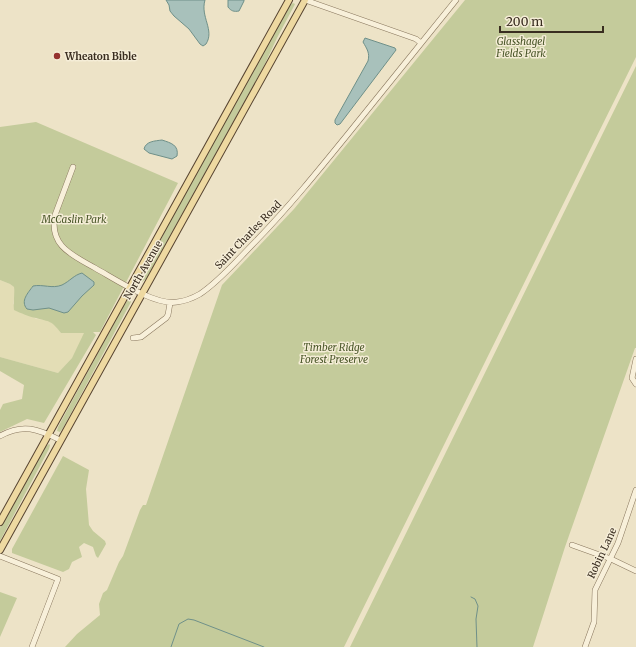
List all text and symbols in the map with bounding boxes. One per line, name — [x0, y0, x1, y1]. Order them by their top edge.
scale bar — [500, 8, 603, 34]
text: 200 m — [506, 14, 543, 29]
park label: Glasshagel Fields Park — [495, 35, 546, 60]
place label: Wheaton Bible — [64, 50, 137, 63]
marker: Wheaton Bible — [52, 51, 62, 61]
street label: Saint Charles Road — [212, 198, 284, 272]
park label: McCaslin Park — [41, 213, 107, 226]
street label: North Avenue — [121, 238, 165, 302]
park label: Timber Ridge Forest Preserve — [299, 341, 368, 366]
street label: Robin Lane — [585, 525, 619, 581]

